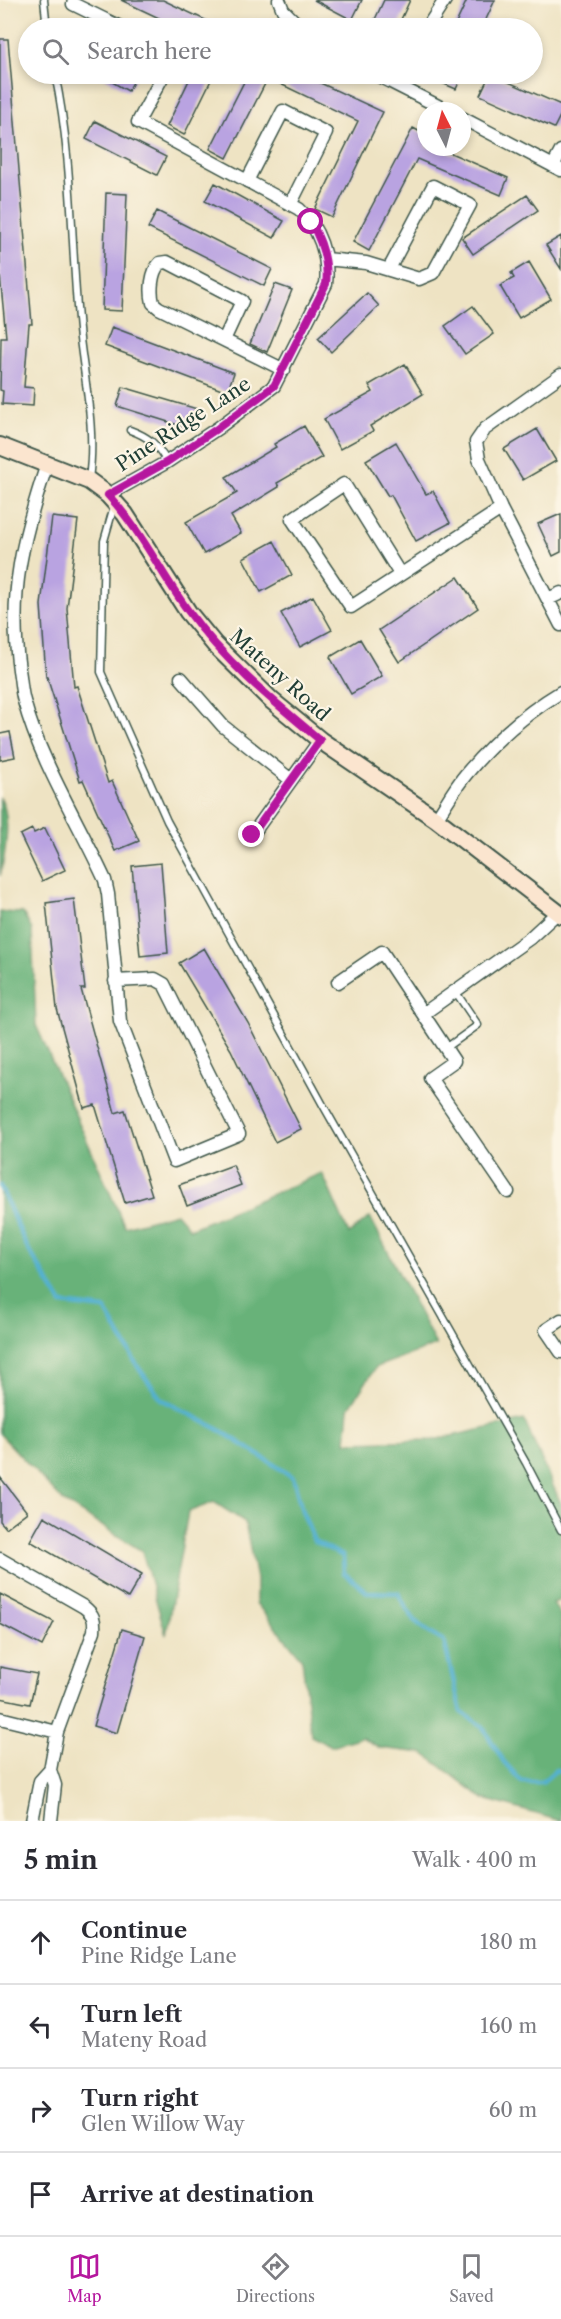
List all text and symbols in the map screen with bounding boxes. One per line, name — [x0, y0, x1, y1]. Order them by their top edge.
search box — [18, 18, 543, 84]
icon: search — [39, 35, 72, 68]
text: Search here — [87, 38, 212, 65]
north arrow — [417, 102, 471, 156]
route start — [297, 208, 323, 234]
street label: Pine Ridge Lane — [111, 372, 255, 476]
street label: Mateny Road — [225, 624, 335, 726]
route end — [238, 821, 264, 847]
text: 5 min — [24, 1844, 98, 1876]
text: Walk · 400 m — [412, 1848, 537, 1872]
text: Continue — [81, 1917, 187, 1944]
icon: ahead — [24, 1926, 57, 1959]
text: 180 m — [480, 1930, 537, 1954]
text: Pine Ridge Lane — [81, 1944, 237, 1968]
text: Turn left — [81, 2001, 182, 2028]
icon: left — [24, 2010, 57, 2043]
text: 160 m — [480, 2014, 537, 2038]
text: Mateny Road — [81, 2028, 207, 2052]
text: Turn right — [81, 2085, 199, 2112]
icon: right — [24, 2094, 57, 2127]
text: 60 m — [489, 2098, 537, 2122]
text: Glen Willow Way — [81, 2112, 245, 2136]
icon: arrive — [24, 2178, 57, 2211]
text: Arrive at destination — [81, 2181, 314, 2208]
tab: Map — [67, 2250, 102, 2306]
tab: Directions — [236, 2250, 315, 2306]
tab: Saved — [449, 2250, 494, 2306]

